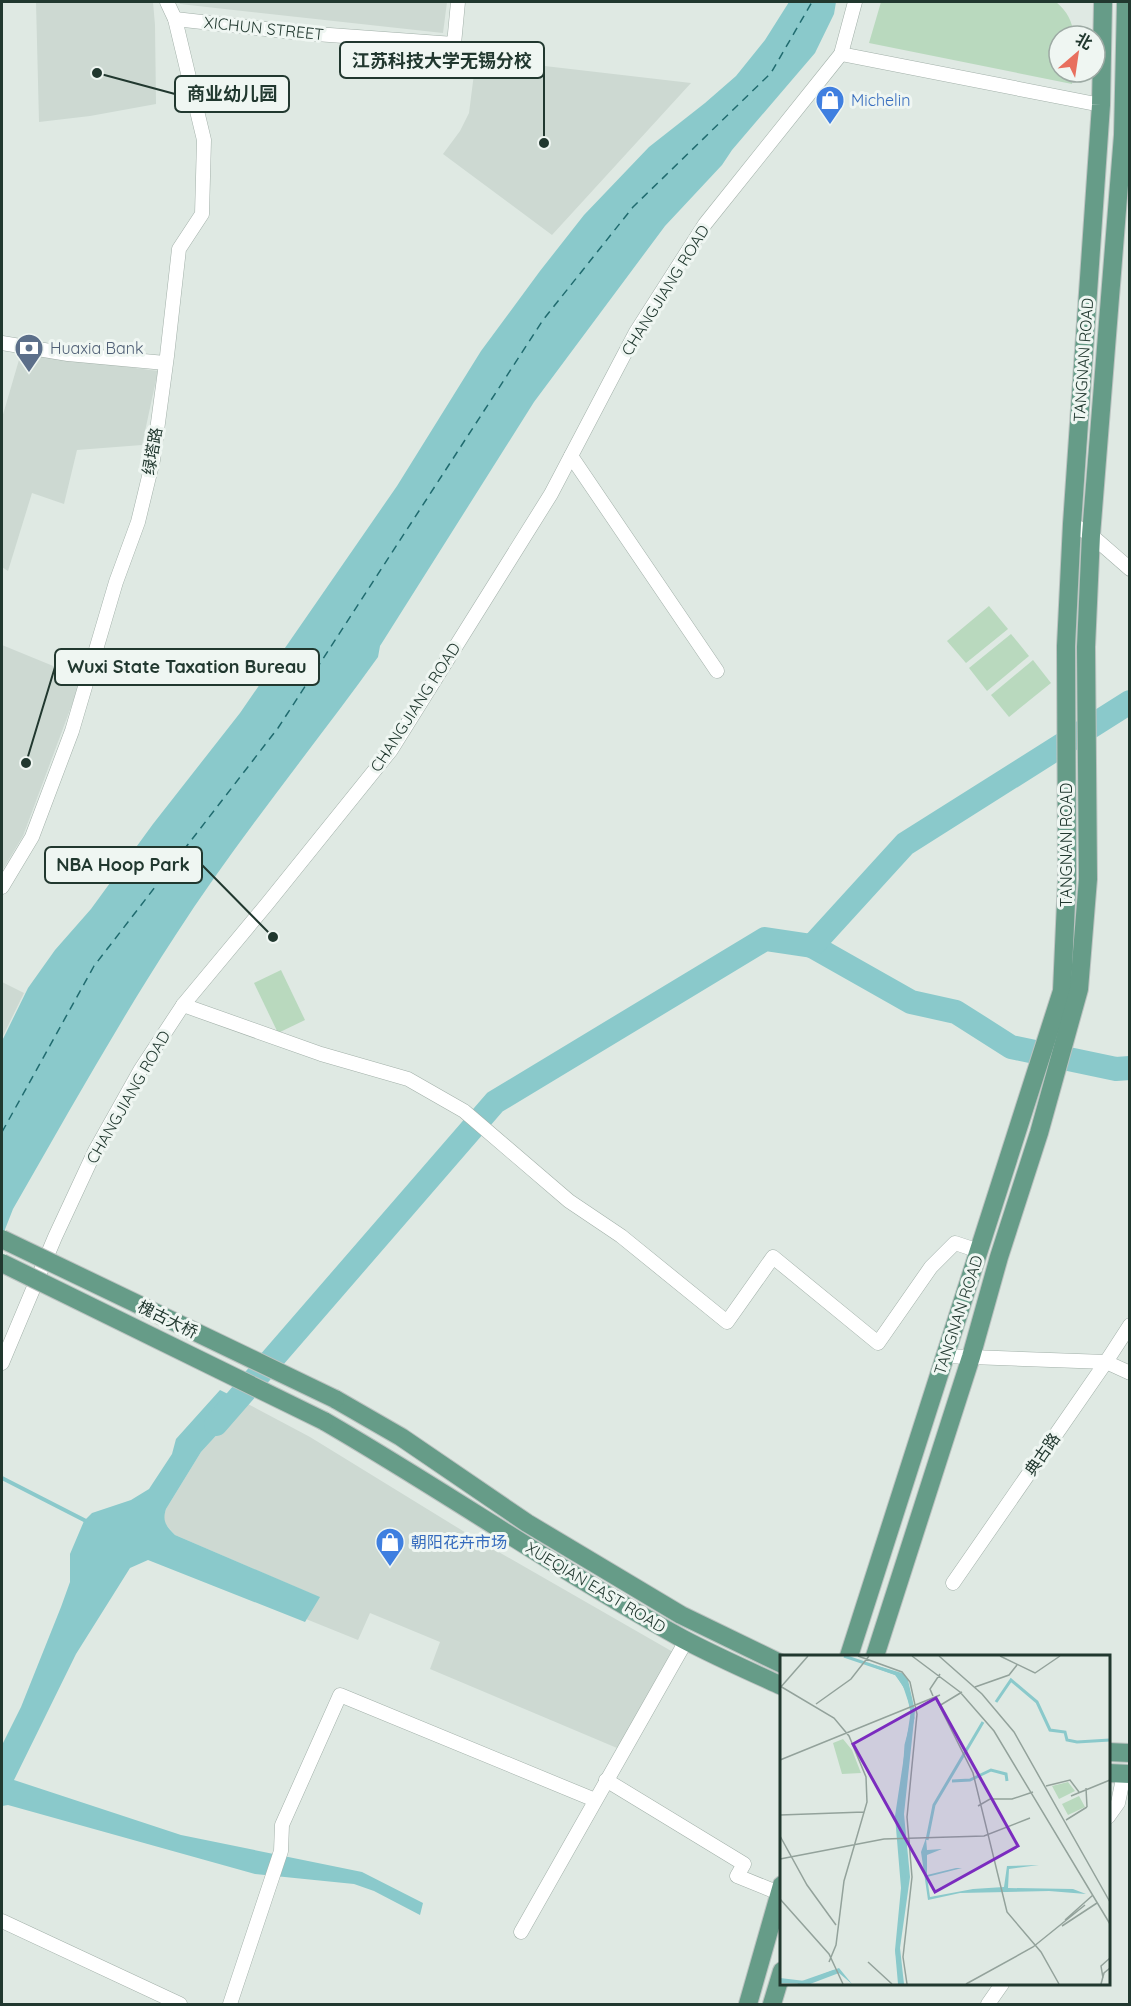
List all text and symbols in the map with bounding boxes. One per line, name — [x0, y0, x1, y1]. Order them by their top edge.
street label: XICHUN STREET — [203, 12, 325, 44]
north arrow — [1047, 24, 1107, 84]
text: 北 — [1072, 28, 1096, 54]
callout: 江苏科技大学无锡分校 — [340, 42, 544, 78]
text: 江苏科技大学无锡分校 — [352, 49, 532, 72]
callout: 商业幼儿园 — [175, 76, 289, 112]
text: 商业幼儿园 — [187, 82, 277, 105]
shop icon: Michelin — [814, 84, 846, 126]
place label: Michelin — [851, 90, 910, 110]
street label: CHANGJIANG ROAD — [617, 221, 713, 359]
street label: TANGNAN ROAD — [1069, 297, 1097, 423]
bank icon: Huaxia Bank — [13, 332, 45, 374]
place label: Huaxia Bank — [50, 338, 143, 358]
street label: 绿塔路 — [138, 426, 166, 476]
street label: CHANGJIANG ROAD — [366, 639, 464, 775]
callout: Wuxi State Taxation Bureau — [55, 649, 319, 685]
text: Wuxi State Taxation Bureau — [67, 655, 307, 678]
street label: TANGNAN ROAD — [1056, 783, 1076, 907]
callout: NBA Hoop Park — [45, 847, 202, 883]
text: NBA Hoop Park — [56, 853, 190, 876]
street label: CHANGJIANG ROAD — [82, 1027, 174, 1167]
street label: TANGNAN ROAD — [929, 1253, 987, 1377]
street label: 槐古大桥 — [135, 1296, 201, 1342]
street label: 典古路 — [1020, 1429, 1064, 1479]
shop icon: 朝阳花卉市场 — [374, 1526, 406, 1568]
place label: 朝阳花卉市场 — [411, 1532, 507, 1552]
street label: XUEQIAN EAST ROAD — [522, 1537, 670, 1637]
inset map — [780, 1655, 1110, 1985]

